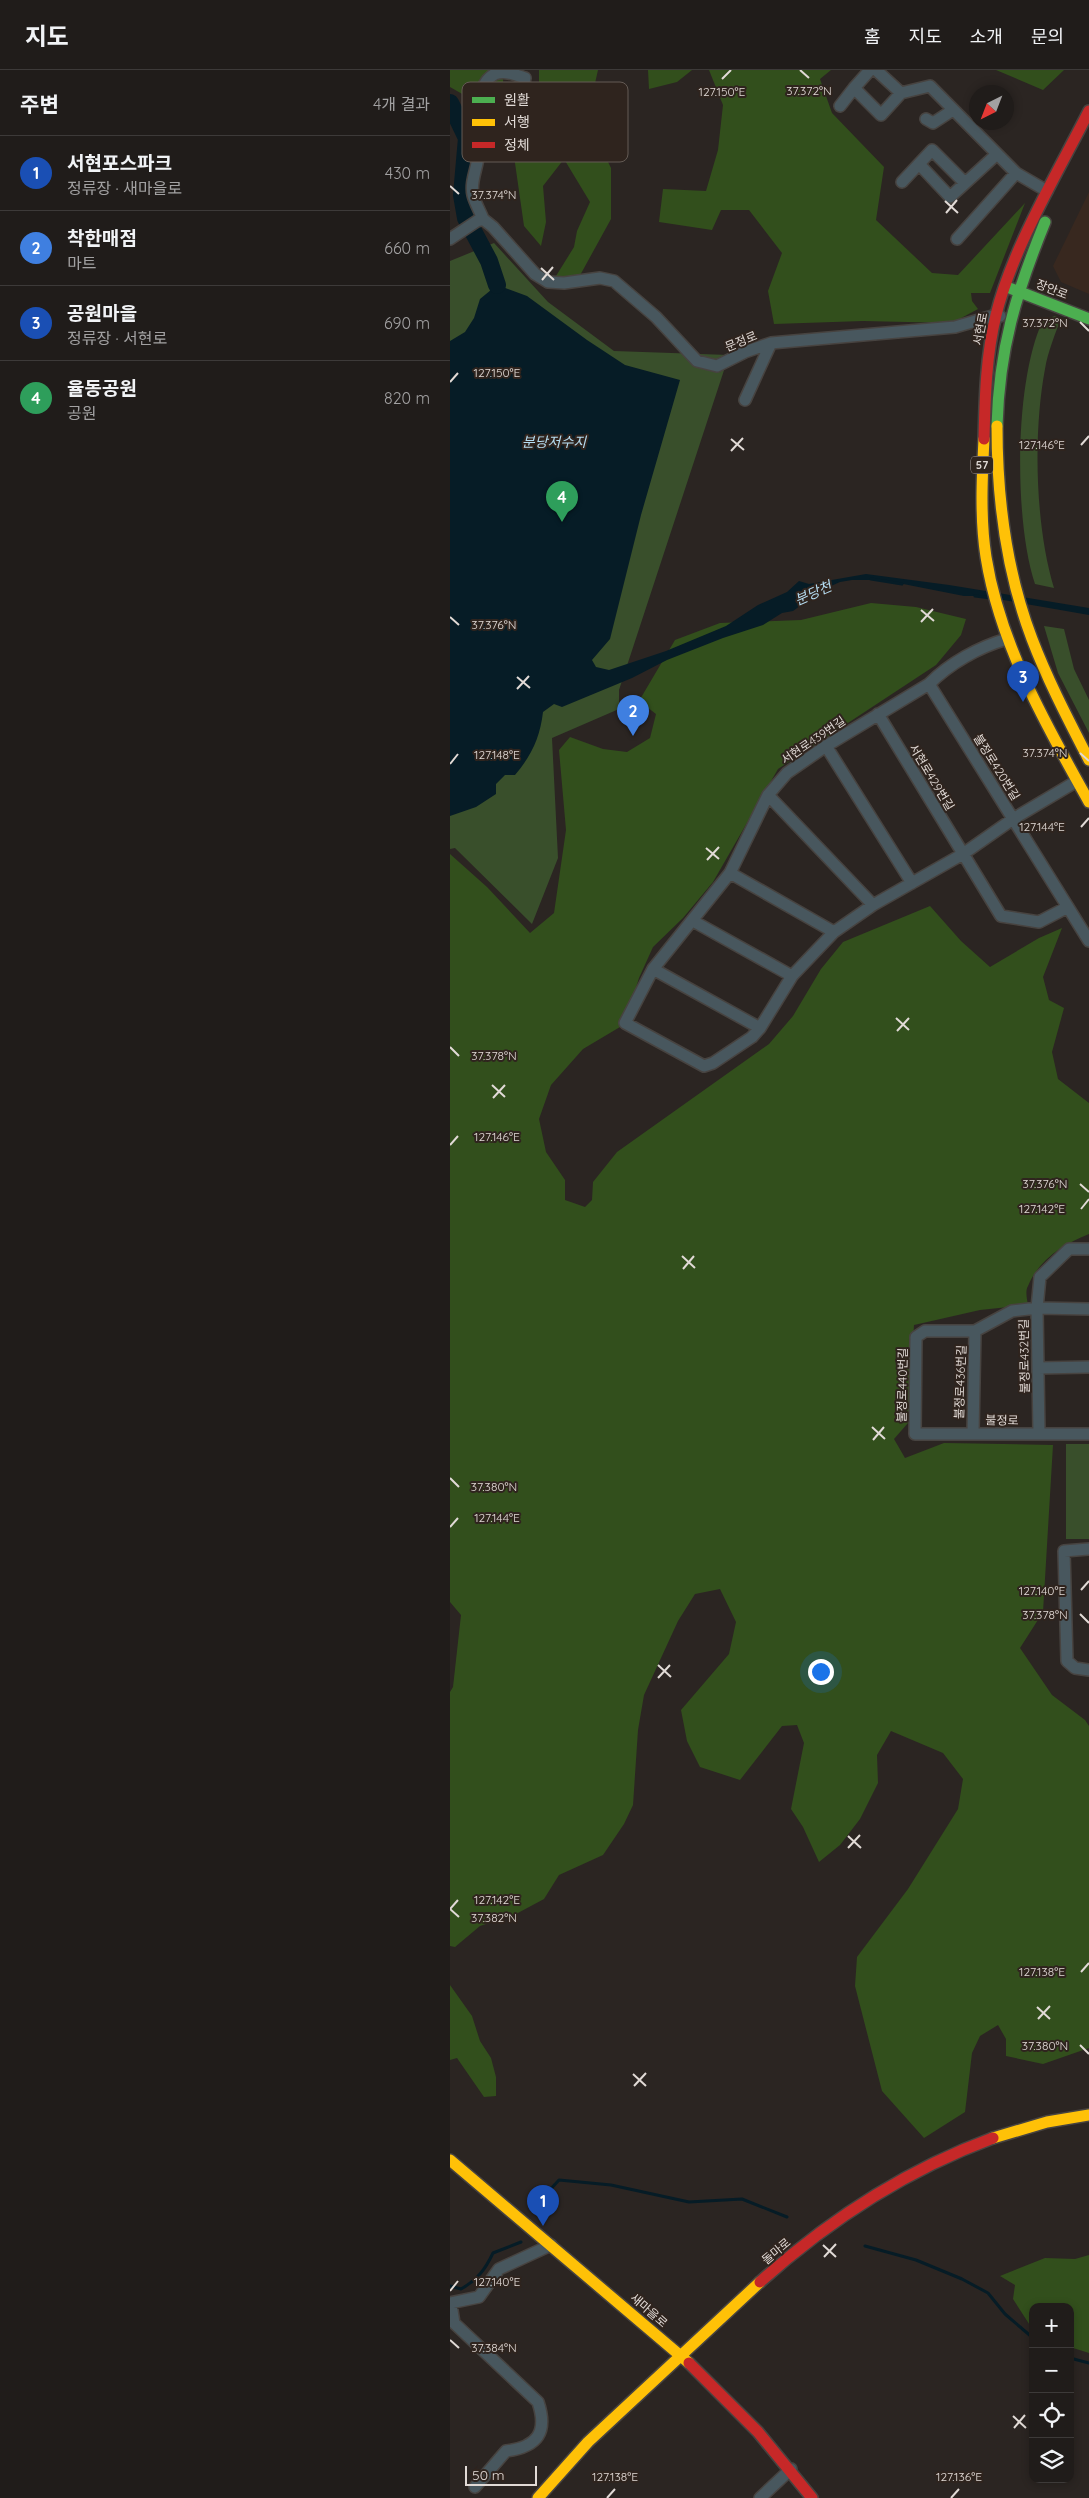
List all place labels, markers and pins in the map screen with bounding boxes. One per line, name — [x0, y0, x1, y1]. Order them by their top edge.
pin: 4 — [546, 481, 578, 522]
pin: 3 — [1007, 661, 1039, 702]
pin: 2 — [617, 695, 649, 736]
pin: 1 — [527, 2185, 559, 2226]

